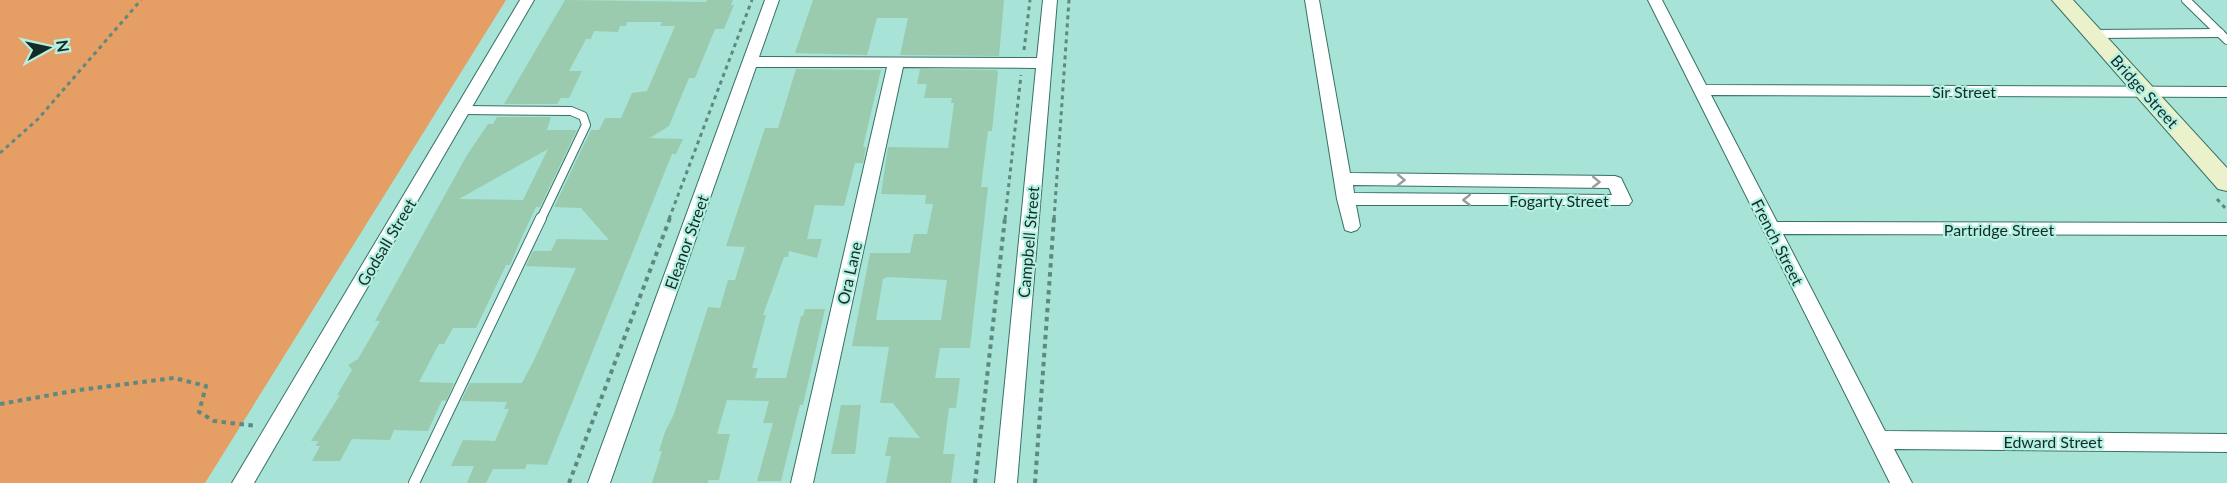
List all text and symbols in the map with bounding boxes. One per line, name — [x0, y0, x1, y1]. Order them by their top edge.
north arrow — [18, 18, 78, 78]
text: N — [53, 38, 74, 53]
street label: Bridge Street — [2107, 51, 2183, 132]
street label: Sir Street — [1932, 82, 1996, 101]
one-way arrow — [1397, 174, 1406, 186]
one-way arrow — [1592, 176, 1601, 188]
street label: Campbell Street — [1014, 185, 1042, 299]
street label: Fogarty Street — [1509, 191, 1609, 210]
street label: Eleanor Street — [660, 192, 712, 292]
one-way arrow — [1463, 194, 1472, 206]
street label: Godsall Street — [353, 195, 420, 289]
street label: French Street — [1748, 196, 1808, 288]
street label: Partridge Street — [1944, 220, 2054, 239]
street label: Ora Lane — [833, 240, 865, 306]
street label: Edward Street — [2004, 432, 2103, 451]

